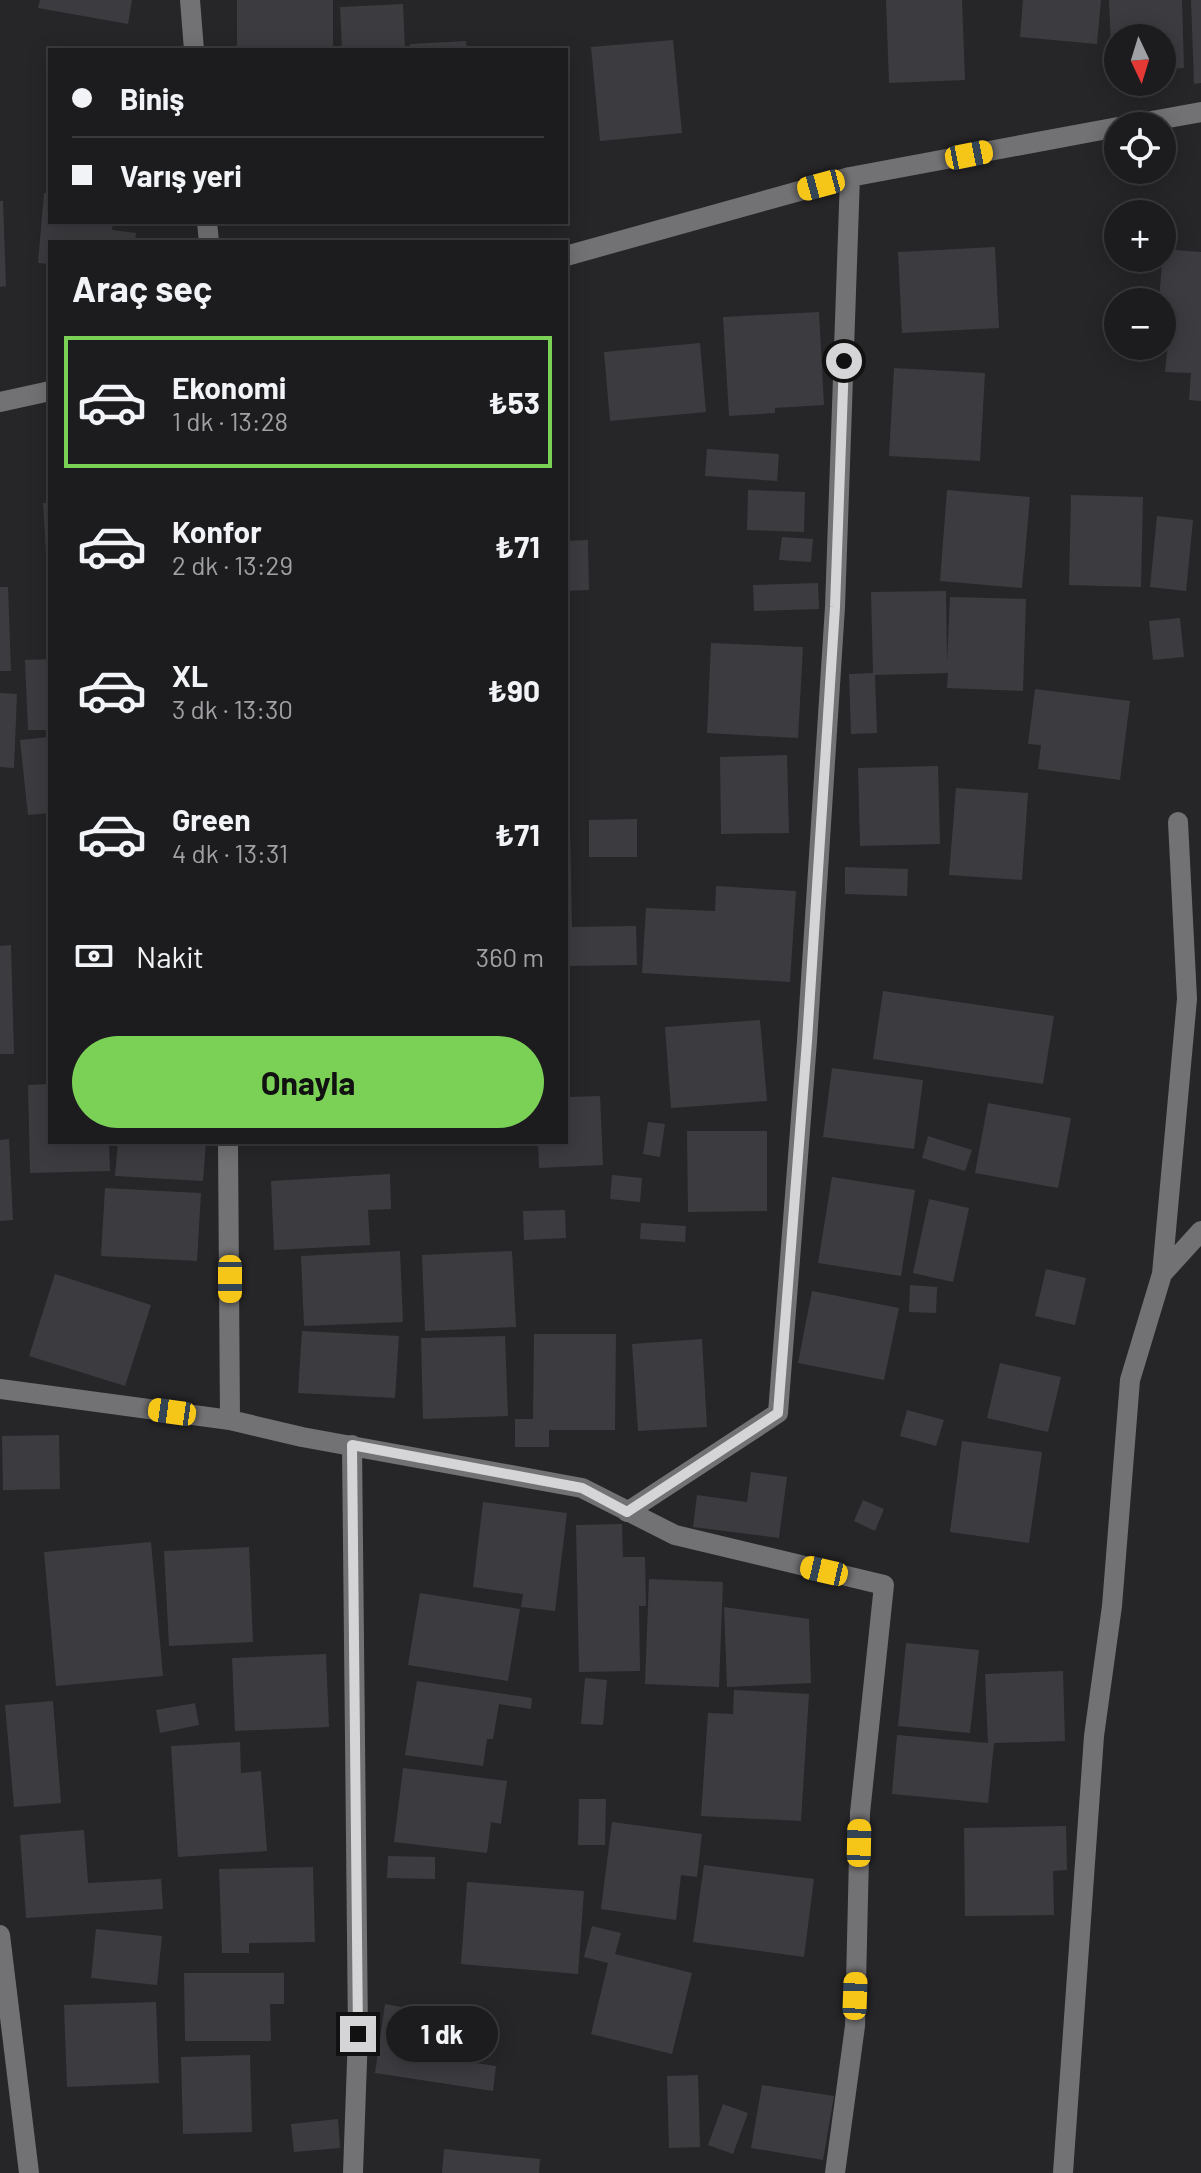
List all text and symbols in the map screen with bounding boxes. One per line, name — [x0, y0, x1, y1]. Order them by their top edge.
north arrow — [1104, 24, 1176, 96]
map controls — [1104, 24, 1176, 360]
text: Biniş — [120, 80, 184, 116]
button: locate — [1104, 112, 1176, 184]
car — [943, 139, 995, 171]
text: Varış yeri — [120, 157, 242, 193]
car — [795, 167, 847, 203]
button: + — [1104, 200, 1176, 272]
text: Araç seç — [72, 266, 212, 309]
button: − — [1104, 288, 1176, 360]
route start — [826, 343, 862, 379]
icon: car — [76, 366, 148, 438]
text: Ekonomi — [172, 369, 286, 405]
text: ₺53 — [488, 384, 540, 420]
text: 1 dk · 13:28 — [172, 405, 288, 436]
icon: car — [76, 510, 148, 582]
text: Konfor — [172, 513, 262, 549]
text: ₺71 — [495, 528, 540, 564]
text: 2 dk · 13:29 — [172, 549, 293, 580]
icon: car — [76, 654, 148, 726]
text: XL — [172, 657, 208, 693]
text: ₺90 — [488, 672, 540, 708]
text: 3 dk · 13:30 — [172, 693, 293, 724]
icon: car — [76, 798, 148, 870]
text: Green — [172, 801, 251, 837]
text: ₺71 — [495, 816, 540, 852]
text: 4 dk · 13:31 — [172, 837, 288, 868]
icon: cash — [72, 934, 116, 978]
text: Nakit — [136, 938, 204, 974]
text: 360 m — [476, 941, 544, 972]
button: Onayla — [72, 1036, 544, 1128]
car — [218, 1255, 242, 1303]
car — [147, 1397, 197, 1427]
car — [798, 1554, 850, 1588]
car — [847, 1819, 871, 1867]
car — [842, 1972, 868, 2020]
callout: 1 dk — [386, 2006, 498, 2062]
route end — [340, 2016, 376, 2052]
text: 1 dk — [421, 2018, 463, 2049]

